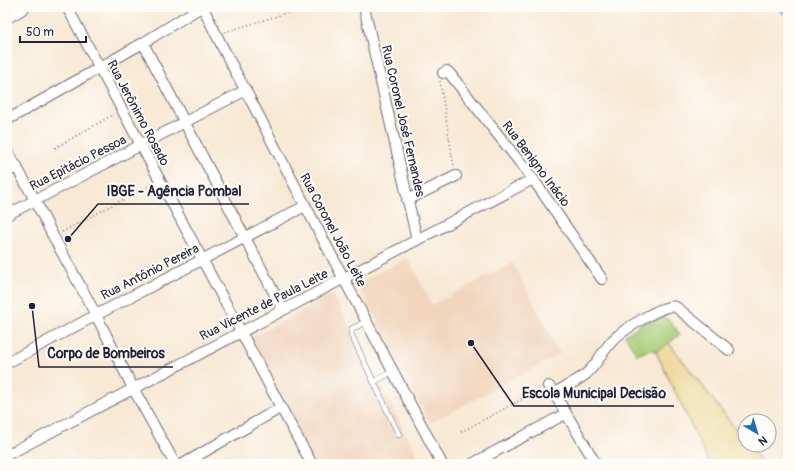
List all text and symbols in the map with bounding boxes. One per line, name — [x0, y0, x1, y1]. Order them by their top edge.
scale bar — [20, 18, 86, 44]
text: 50 m — [26, 25, 54, 40]
street label: Rua Coronel José Fernandes — [378, 44, 428, 199]
street label: Rua Jerônimo Rosado — [103, 57, 173, 169]
street label: Rua Benigno Inácio — [499, 118, 573, 210]
street label: Rua Epitácio Pessoa — [27, 132, 129, 194]
street label: Rua Coronel João Leite — [296, 170, 370, 290]
callout: IBGE - Agência Pombal — [98, 178, 249, 204]
text: IBGE - Agência Pombal — [106, 183, 242, 200]
street label: Rua Antônio Pereira — [98, 240, 202, 304]
street label: Rua Vicente de Paula Leite — [197, 265, 331, 344]
callout: Corpo de Bombeiros — [39, 341, 173, 367]
text: Corpo de Bombeiros — [47, 345, 165, 362]
callout: Escola Municipal Decisão — [514, 380, 674, 406]
text: Escola Municipal Decisão — [522, 385, 666, 402]
north arrow — [737, 413, 777, 453]
text: N — [755, 433, 770, 448]

